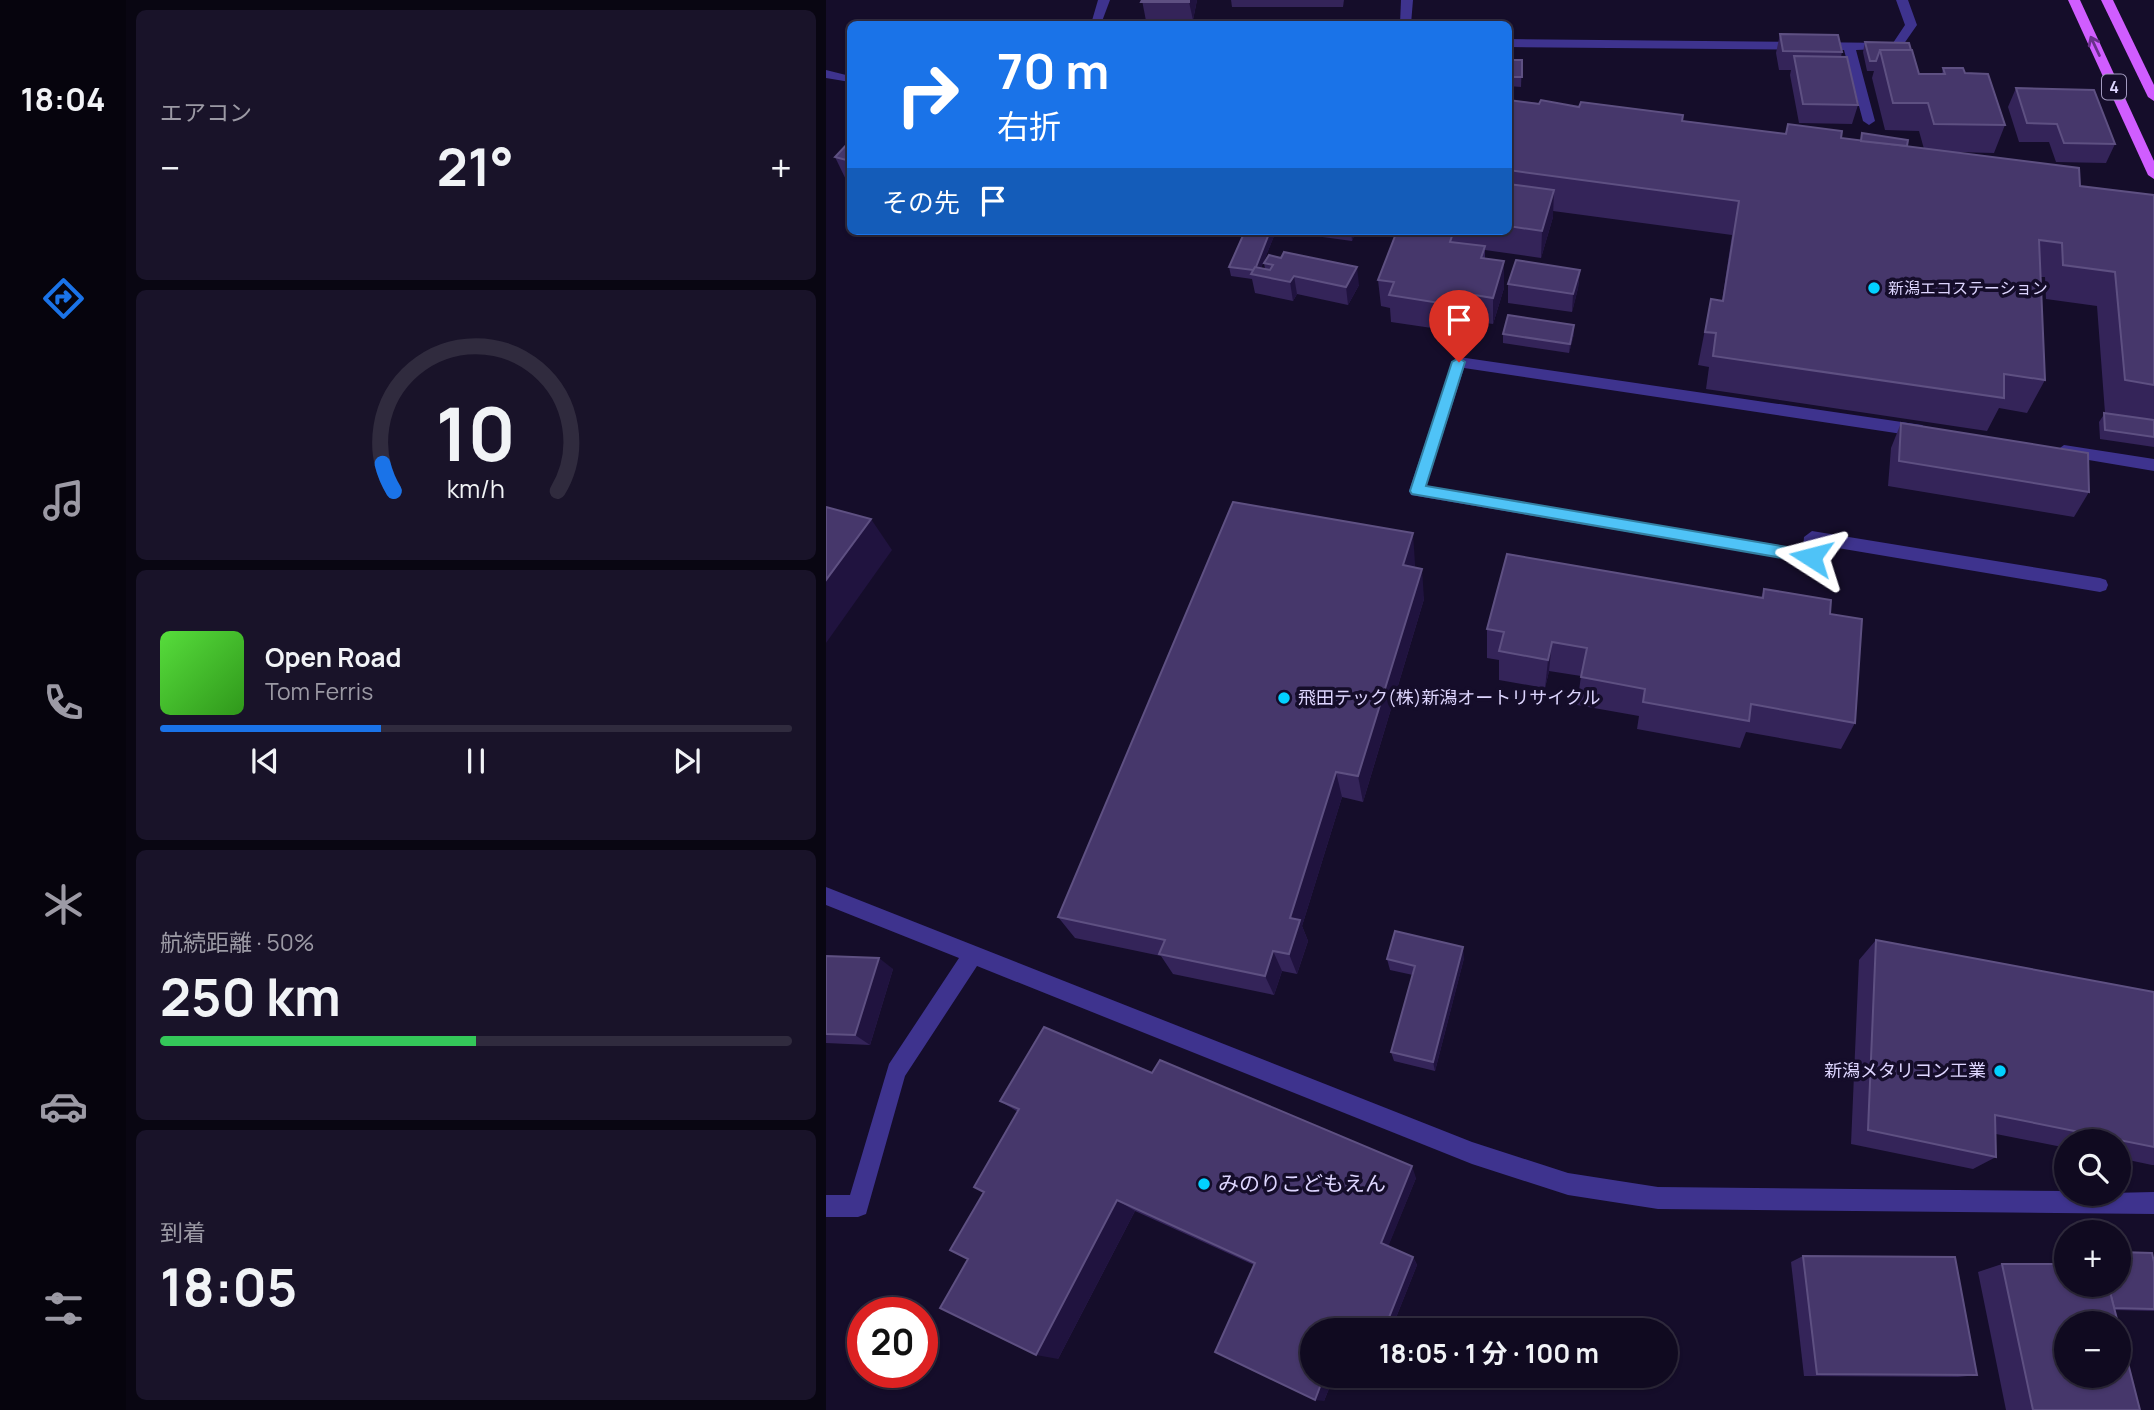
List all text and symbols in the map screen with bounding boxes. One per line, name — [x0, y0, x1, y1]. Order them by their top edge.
one-way arrow — [2088, 36, 2101, 57]
text: 70 m — [997, 37, 1109, 104]
icon: right — [882, 49, 973, 140]
road number: 4 — [2102, 74, 2126, 100]
text: 18:04 — [20, 77, 106, 121]
text: エアコン — [160, 96, 252, 128]
text: 右折 — [997, 104, 1061, 148]
text: 21° — [437, 131, 514, 202]
text: − — [160, 141, 181, 193]
text: + — [770, 141, 792, 193]
icon: arrive — [974, 182, 1012, 220]
text: その先 — [882, 184, 960, 220]
icon: directions — [39, 274, 88, 323]
place label: 新潟エコステーション — [1888, 277, 2048, 299]
marker: 新潟エコステーション — [1866, 280, 1882, 296]
pin — [1429, 290, 1489, 362]
icon: arrive — [1440, 301, 1478, 339]
text: 10 — [436, 383, 516, 483]
text: km/h — [447, 471, 505, 506]
icon: music — [39, 476, 88, 525]
position arrow — [1774, 520, 1848, 594]
text: Open Road — [265, 639, 401, 675]
text: Tom Ferris — [265, 675, 373, 707]
icon: phone — [39, 678, 88, 727]
place label: 飛田テック(株)新潟オートリサイクル — [1298, 685, 1600, 709]
marker: 飛田テック(株)新潟オートリサイクル — [1276, 690, 1292, 706]
icon: previous — [246, 742, 284, 780]
icon: pause — [457, 742, 495, 780]
icon: next — [668, 742, 706, 780]
icon: climate — [39, 880, 88, 929]
text: 航続距離 · 50% — [160, 926, 314, 958]
text: 250 km — [160, 961, 341, 1032]
place label: 新潟メタリコン工業 — [1824, 1058, 1986, 1082]
marker: 新潟メタリコン工業 — [1992, 1063, 2008, 1079]
icon: car — [39, 1082, 88, 1131]
map controls — [2054, 1129, 2131, 1388]
button: search — [2054, 1129, 2131, 1206]
place label: みのりこどもえん — [1218, 1169, 1386, 1197]
marker: みのりこどもえん — [1196, 1176, 1212, 1192]
text: 到着 — [160, 1216, 206, 1248]
button: + — [2054, 1220, 2131, 1297]
text: 18:05 — [160, 1251, 297, 1322]
icon: filters — [39, 1284, 88, 1333]
speed limit sign: 20 — [847, 1297, 938, 1388]
button: − — [2054, 1311, 2131, 1388]
text: 18:05 · 1 分 · 100 m — [1379, 1335, 1599, 1371]

